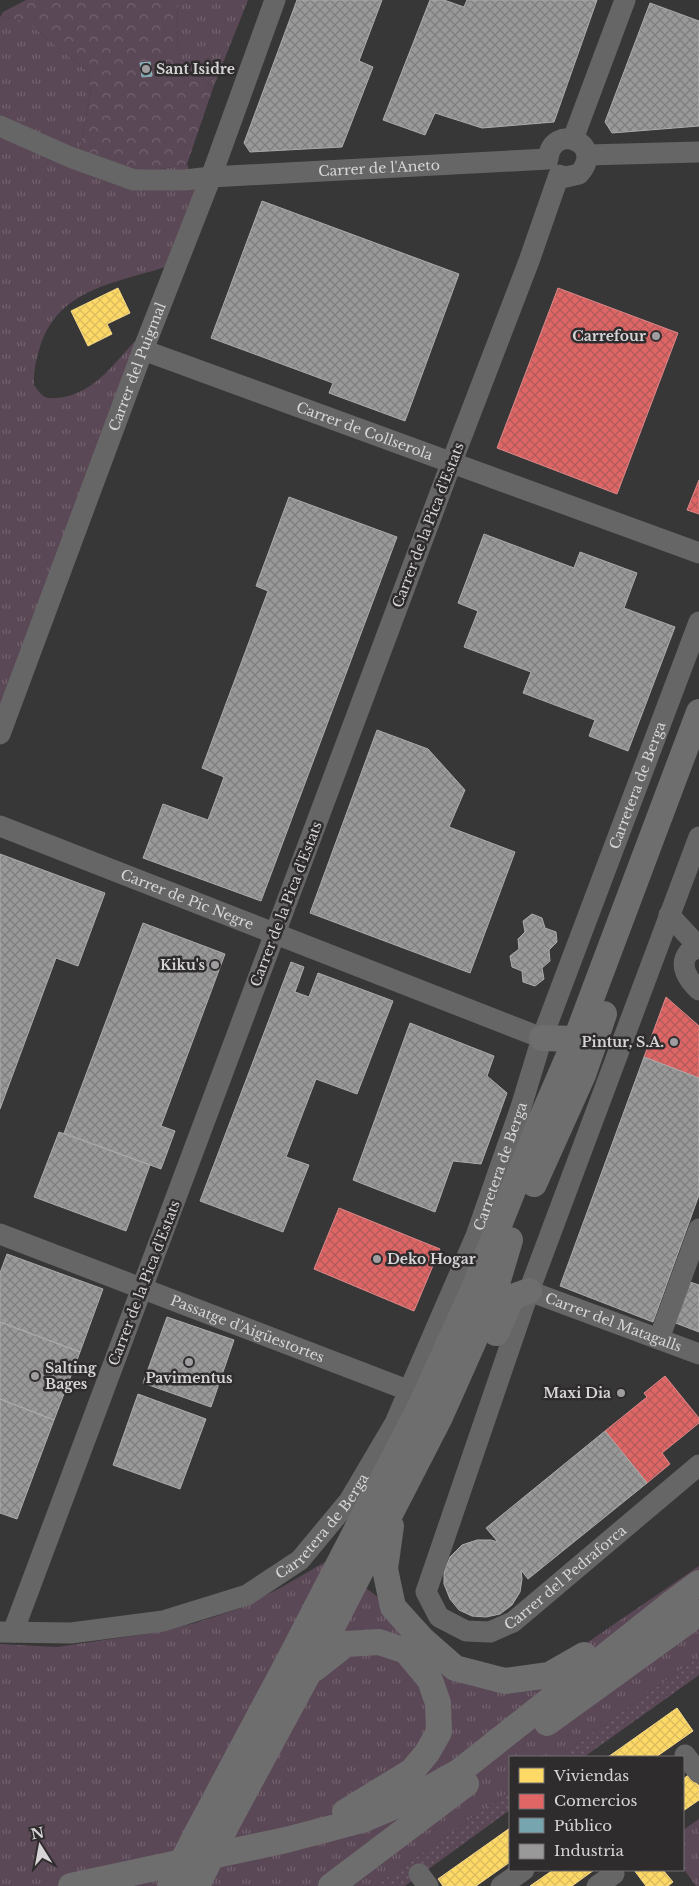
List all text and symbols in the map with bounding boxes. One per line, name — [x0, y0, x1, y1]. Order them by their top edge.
place label: Sant Isidre — [156, 60, 235, 78]
marker: Sant Isidre — [140, 63, 152, 75]
street label: Carrer de l'Aneto — [318, 156, 440, 180]
street label: Carrer del Puigmal — [105, 299, 170, 434]
place label: Carrefour — [572, 327, 646, 345]
marker: Carrefour — [650, 330, 662, 342]
street label: Carrer de Collserola — [294, 398, 436, 464]
street label: Carrer de la Pica d'Estats — [388, 440, 468, 610]
street label: Carretera de Berga — [605, 719, 670, 852]
street label: Carrer de la Pica d'Estats — [246, 819, 326, 989]
street label: Carrer de Pic Negre — [118, 865, 256, 933]
place label: Kiku's — [160, 956, 205, 974]
marker: Kiku's — [209, 959, 221, 971]
place label: Pintur, S.A. — [582, 1033, 664, 1051]
marker: Pintur, S.A. — [668, 1036, 680, 1048]
street label: Carretera de Berga — [470, 1100, 531, 1233]
street label: Carrer de la Pica d'Estats — [104, 1198, 184, 1368]
place label: Deko Hogar — [387, 1250, 476, 1268]
marker: Deko Hogar — [371, 1253, 383, 1265]
street label: Carrer del Matagalls — [543, 1289, 684, 1356]
street label: Passatge d'Aigüestortes — [168, 1291, 327, 1366]
marker: Pavimentus — [183, 1356, 195, 1368]
place label: Salting Bages — [45, 1359, 97, 1393]
place label: Pavimentus — [145, 1369, 233, 1387]
marker: Salting Bages — [29, 1370, 41, 1382]
place label: Maxi Dia — [543, 1384, 611, 1402]
marker: Maxi Dia — [615, 1387, 627, 1399]
street label: Carretera de Berga — [272, 1470, 372, 1583]
street label: Carrer del Pedraforca — [501, 1521, 630, 1634]
legend — [509, 1756, 684, 1871]
text: Viviendas — [553, 1766, 629, 1785]
text: Comercios — [554, 1791, 637, 1810]
text: Público — [554, 1816, 612, 1835]
north arrow — [15, 1821, 65, 1871]
text: N — [29, 1823, 46, 1843]
text: Industria — [554, 1841, 624, 1860]

